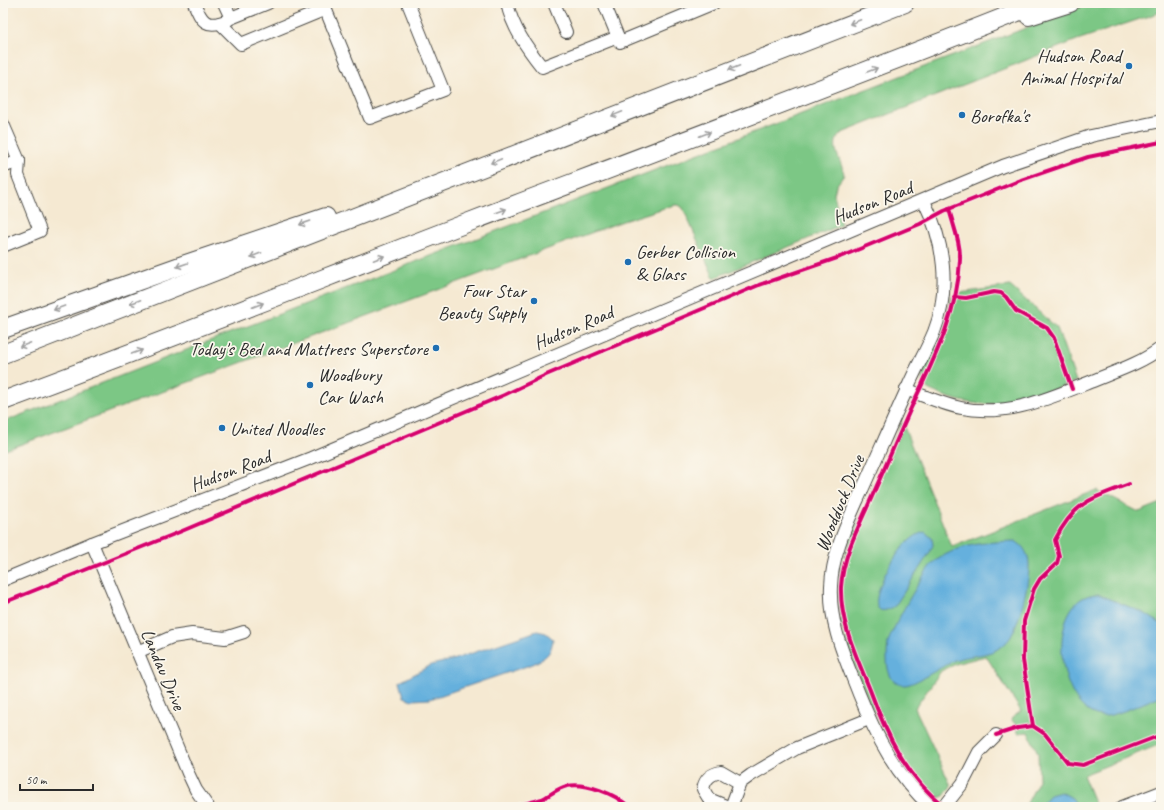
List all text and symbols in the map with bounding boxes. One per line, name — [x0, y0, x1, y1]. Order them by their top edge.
one-way arrow — [850, 18, 862, 26]
place label: Hudson Road Animal Hospital — [1021, 44, 1125, 90]
marker: Hudson Road Animal Hospital — [1124, 61, 1134, 71]
one-way arrow — [728, 65, 740, 73]
one-way arrow — [866, 65, 878, 73]
place label: Borofka's — [970, 104, 1032, 128]
one-way arrow — [611, 110, 623, 118]
marker: Borofka's — [957, 110, 967, 120]
one-way arrow — [698, 130, 710, 137]
one-way arrow — [490, 158, 502, 166]
street label: Hudson Road — [829, 175, 919, 230]
one-way arrow — [494, 206, 506, 214]
one-way arrow — [298, 220, 311, 227]
place label: Gerber Collision & Glass — [636, 240, 736, 286]
one-way arrow — [251, 252, 263, 260]
one-way arrow — [373, 253, 385, 261]
marker: Gerber Collision & Glass — [623, 257, 633, 267]
one-way arrow — [175, 262, 188, 269]
place label: Four Star Beauty Supply — [438, 279, 528, 325]
marker: Four Star Beauty Supply — [529, 296, 539, 306]
one-way arrow — [129, 299, 141, 307]
street label: Hudson Road — [530, 299, 620, 355]
one-way arrow — [252, 300, 264, 308]
one-way arrow — [53, 304, 65, 312]
place label: Today's Bed and Mattress Superstore — [190, 337, 430, 361]
one-way arrow — [19, 342, 31, 350]
marker: Today's Bed and Mattress Superstore — [431, 343, 441, 353]
one-way arrow — [130, 347, 142, 355]
place label: Woodbury Car Wash — [318, 363, 383, 409]
marker: Woodbury Car Wash — [305, 380, 315, 390]
place label: United Noodles — [230, 417, 325, 441]
marker: United Noodles — [217, 423, 227, 433]
street label: Hudson Road — [187, 443, 277, 497]
street label: Woodduck Drive — [810, 450, 871, 555]
street label: Landau Drive — [135, 625, 192, 715]
scale bar — [20, 766, 93, 792]
text: 50 m — [26, 772, 48, 788]

